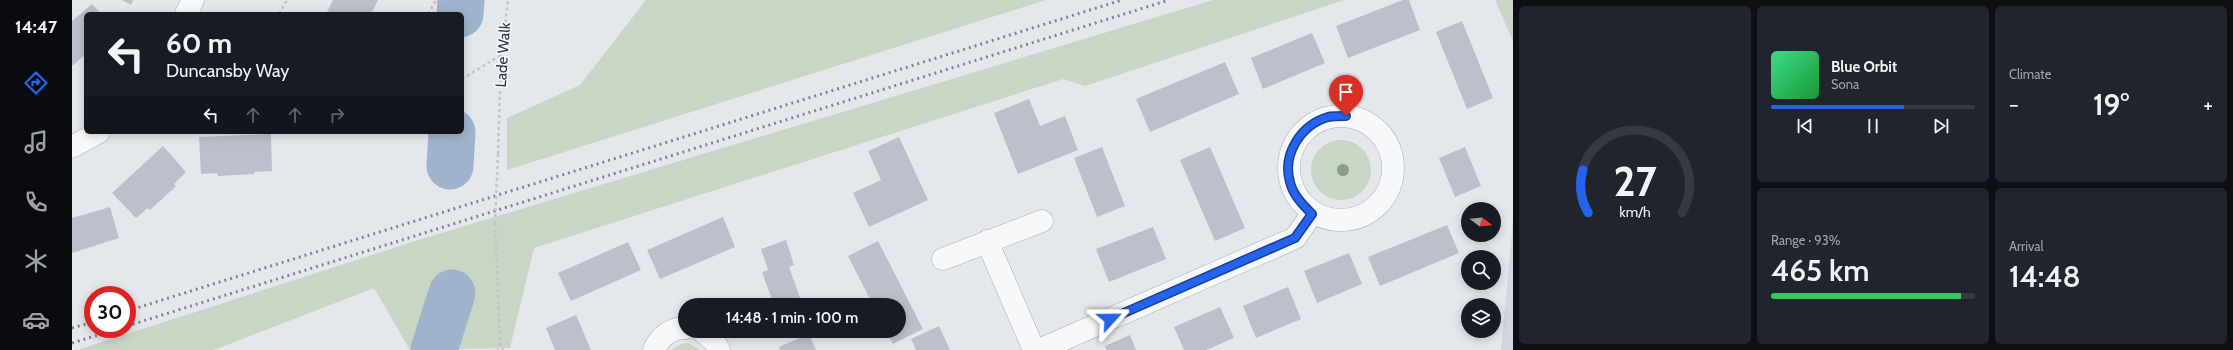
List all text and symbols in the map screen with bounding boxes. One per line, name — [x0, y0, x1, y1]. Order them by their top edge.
text: 14:47 — [15, 16, 57, 38]
street label: Lade Walk — [492, 22, 514, 88]
text: 60 m — [166, 26, 232, 60]
icon: left — [100, 28, 152, 80]
text: Blue Orbit — [1831, 58, 1897, 76]
text: Duncansby Way — [166, 60, 289, 82]
text: Climate — [2009, 66, 2051, 82]
icon: directions — [22, 69, 50, 97]
pin — [1329, 75, 1363, 116]
text: Sona — [1831, 76, 1859, 92]
icon: arrive — [1335, 81, 1357, 103]
text: 19° — [2093, 86, 2129, 123]
text: − — [2009, 91, 2019, 118]
text: + — [2203, 91, 2213, 118]
icon: left — [200, 104, 222, 126]
icon: ahead — [242, 104, 264, 126]
icon: ahead — [284, 104, 306, 126]
icon: right — [326, 104, 348, 126]
icon: previous — [1794, 115, 1816, 137]
icon: pause — [1862, 115, 1884, 137]
icon: next — [1930, 115, 1952, 137]
icon: music — [22, 128, 50, 156]
text: 27 — [1613, 156, 1657, 206]
icon: phone — [22, 188, 50, 216]
north arrow — [1461, 202, 1501, 242]
map controls — [1461, 202, 1501, 338]
text: km/h — [1619, 203, 1651, 221]
text: Range · 93% — [1771, 232, 1840, 248]
text: Arrival — [2009, 238, 2044, 254]
icon: climate — [22, 247, 50, 275]
button: search — [1461, 250, 1501, 290]
text: 465 km — [1771, 252, 1869, 289]
text: 14:48 — [2009, 258, 2081, 295]
speed limit sign: 30 — [84, 286, 136, 338]
position arrow — [1089, 298, 1131, 340]
button: layers — [1461, 298, 1501, 338]
icon: car — [22, 306, 50, 334]
text: 14:48 · 1 min · 100 m — [726, 309, 858, 327]

